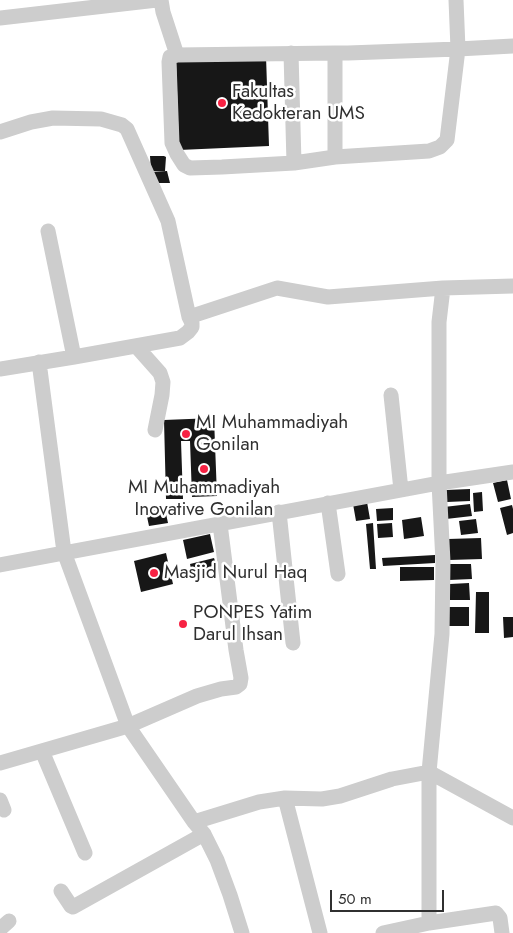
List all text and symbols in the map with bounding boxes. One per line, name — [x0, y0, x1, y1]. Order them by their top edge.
place label: Fakultas Kedokteran UMS — [232, 81, 365, 125]
marker: Fakultas Kedokteran UMS — [216, 97, 228, 109]
place label: MI Muhammadiyah Gonilan — [196, 412, 348, 456]
marker: MI Muhammadiyah Gonilan — [180, 428, 192, 440]
marker: MI Muhammadiyah Inovative Gonilan — [198, 463, 210, 475]
place label: MI Muhammadiyah Inovative Gonilan — [128, 477, 280, 521]
place label: Masjid Nurul Haq — [164, 562, 307, 584]
marker: Masjid Nurul Haq — [148, 567, 160, 579]
place label: PONPES Yatim Darul Ihsan — [193, 602, 312, 646]
marker: PONPES Yatim Darul Ihsan — [177, 618, 189, 630]
scale bar — [333, 880, 447, 912]
text: 50 m — [338, 888, 372, 910]

